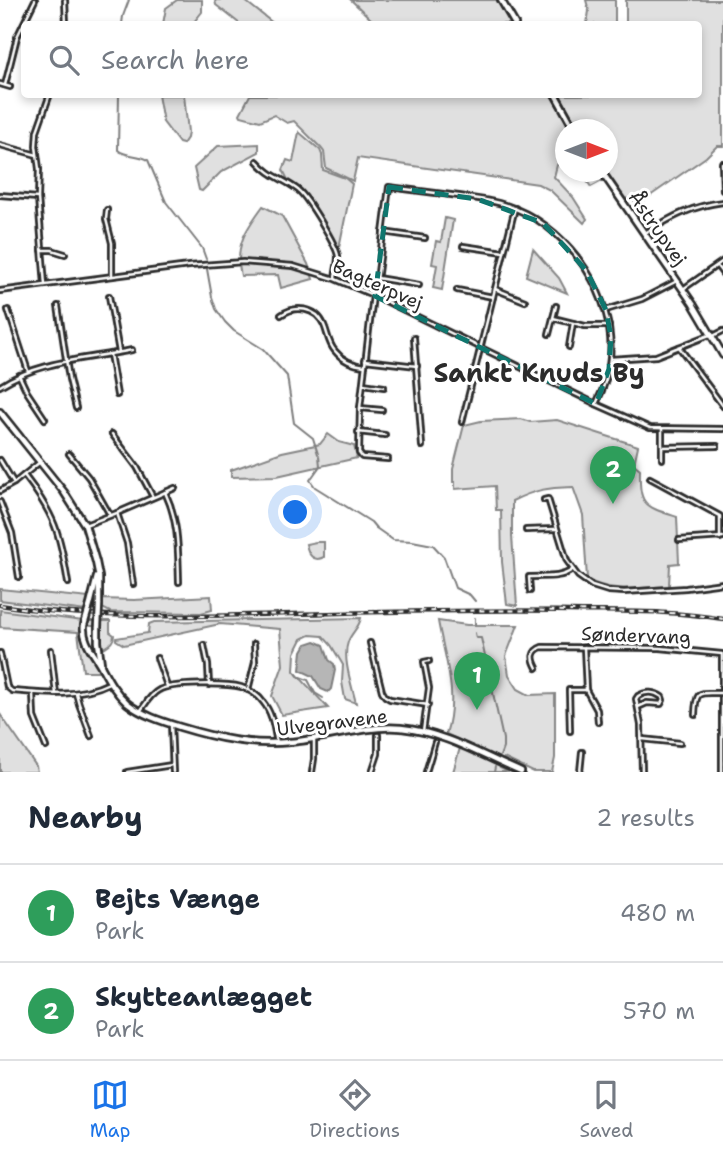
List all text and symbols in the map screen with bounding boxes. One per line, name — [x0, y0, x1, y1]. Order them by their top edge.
search box — [21, 21, 702, 98]
icon: search — [45, 41, 83, 79]
text: Search here — [101, 42, 250, 77]
north arrow — [555, 119, 618, 182]
street label: Åstrupvej — [623, 185, 693, 271]
street label: Bagterpvej — [329, 253, 427, 316]
district label: Sankt Knuds By — [433, 355, 645, 390]
pin: 2 — [590, 446, 636, 504]
your location — [278, 495, 312, 529]
street label: Søndervang — [581, 621, 691, 650]
pin: 1 — [454, 652, 500, 710]
street label: Ulvegravene — [275, 703, 389, 742]
text: Nearby — [28, 797, 143, 838]
text: 2 results — [596, 803, 695, 833]
text: Bejts Vænge — [95, 881, 260, 916]
text: 1 — [46, 898, 56, 928]
text: 480 m — [620, 898, 695, 928]
text: Park — [95, 916, 144, 946]
text: Skytteanlægget — [95, 979, 312, 1014]
text: 2 — [43, 996, 59, 1026]
text: 570 m — [623, 996, 695, 1026]
text: Park — [95, 1014, 144, 1044]
tab: Map — [90, 1076, 130, 1143]
tab: Directions — [310, 1076, 400, 1143]
tab: Saved — [579, 1076, 633, 1143]

